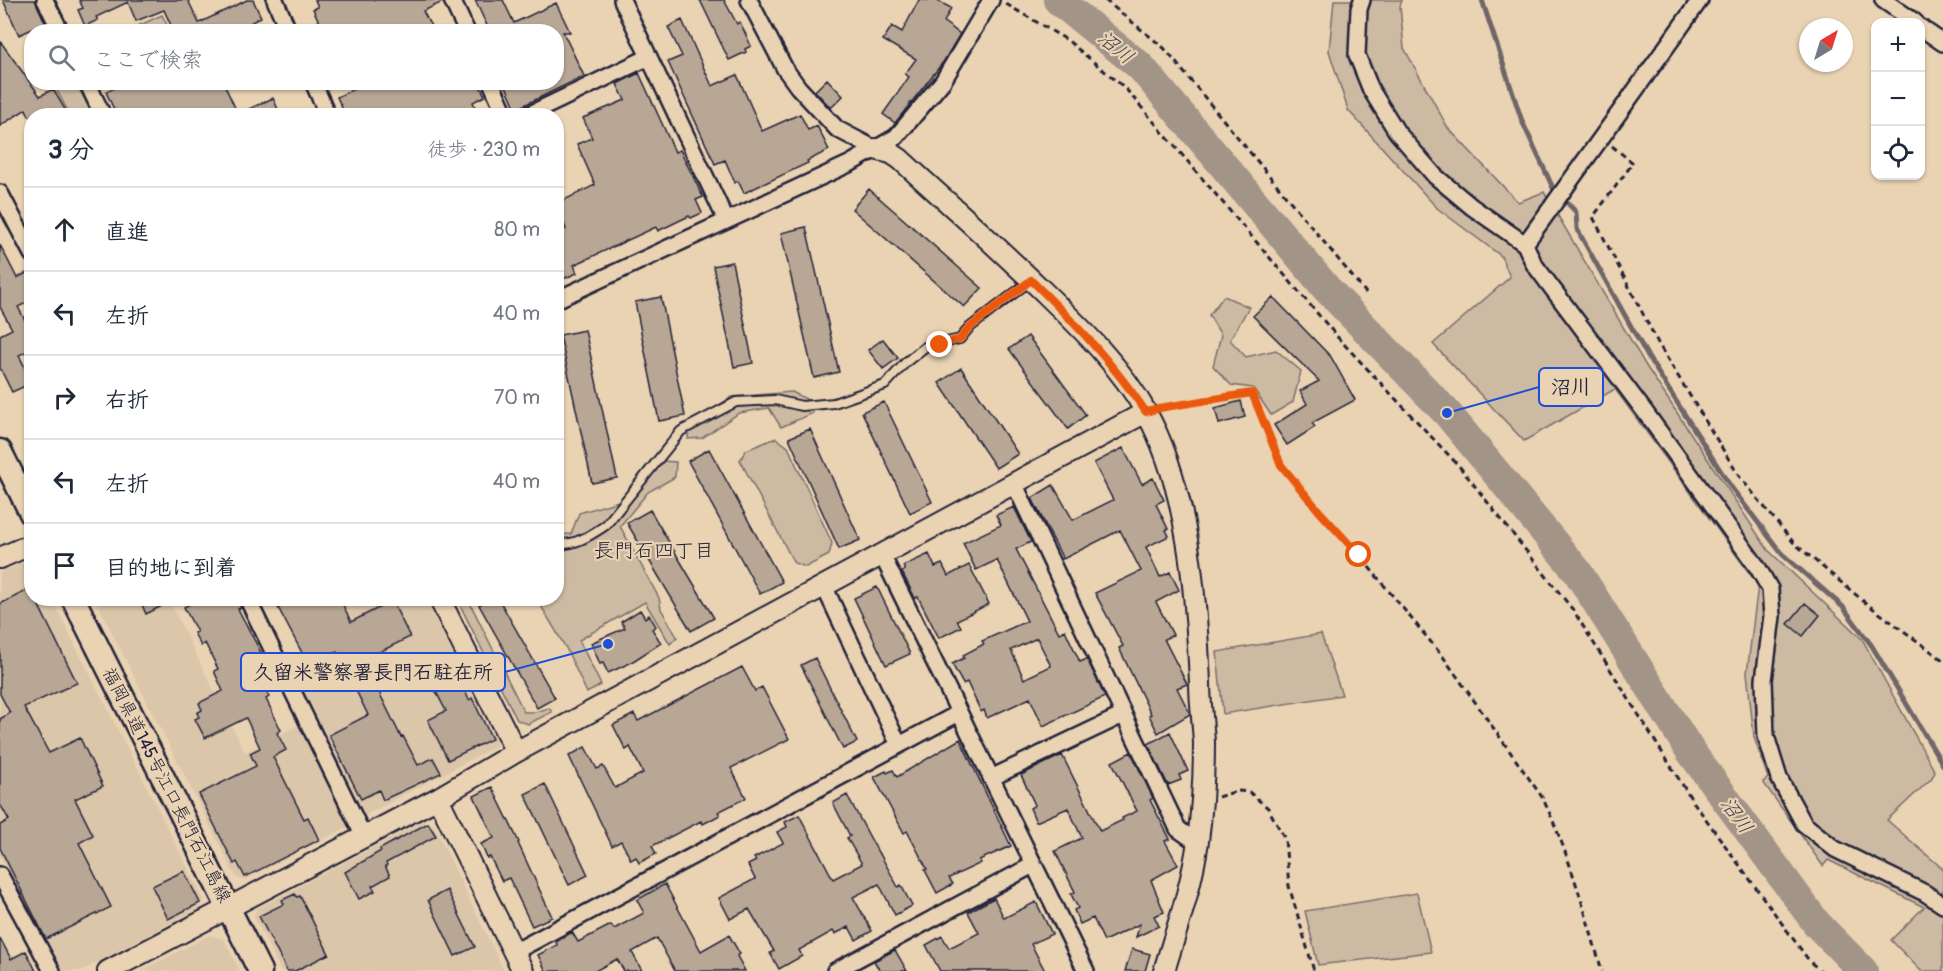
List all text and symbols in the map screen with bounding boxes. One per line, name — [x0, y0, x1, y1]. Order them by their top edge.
north arrow — [1799, 18, 1853, 72]
map controls — [1871, 18, 1925, 180]
button: + — [1871, 18, 1925, 72]
search box — [24, 24, 564, 90]
water label: 沼川 — [1092, 25, 1139, 70]
icon: search — [45, 41, 78, 74]
text: ここで検索 — [93, 46, 203, 74]
button: − — [1871, 72, 1925, 126]
button: locate — [1871, 126, 1925, 180]
text: 3 分 — [48, 134, 94, 166]
text: 徒歩 · 230 m — [427, 137, 540, 162]
icon: ahead — [48, 213, 81, 246]
text: 80 m — [494, 217, 540, 242]
text: 直進 — [105, 218, 149, 246]
icon: left — [48, 297, 81, 330]
text: 40 m — [493, 301, 540, 326]
text: 左折 — [105, 302, 149, 330]
route end — [926, 331, 952, 357]
callout: 沼川 — [1539, 368, 1603, 406]
text: 沼川 — [1551, 375, 1591, 400]
icon: right — [48, 381, 81, 414]
text: 70 m — [494, 385, 540, 410]
text: 右折 — [105, 386, 149, 414]
icon: left — [48, 465, 81, 498]
text: 40 m — [493, 469, 540, 494]
text: 左折 — [105, 470, 149, 498]
district label: 長門石四丁目 — [594, 538, 714, 563]
route start — [1345, 541, 1371, 567]
icon: arrive — [48, 549, 81, 582]
text: 目的地に到着 — [105, 554, 237, 582]
callout: 久留米警察署長門石駐在所 — [241, 653, 505, 691]
text: 久留米警察署長門石駐在所 — [253, 660, 493, 685]
street label: 福岡県道145号江口長門石江島線 — [97, 664, 236, 907]
water label: 沼川 — [1715, 792, 1758, 839]

